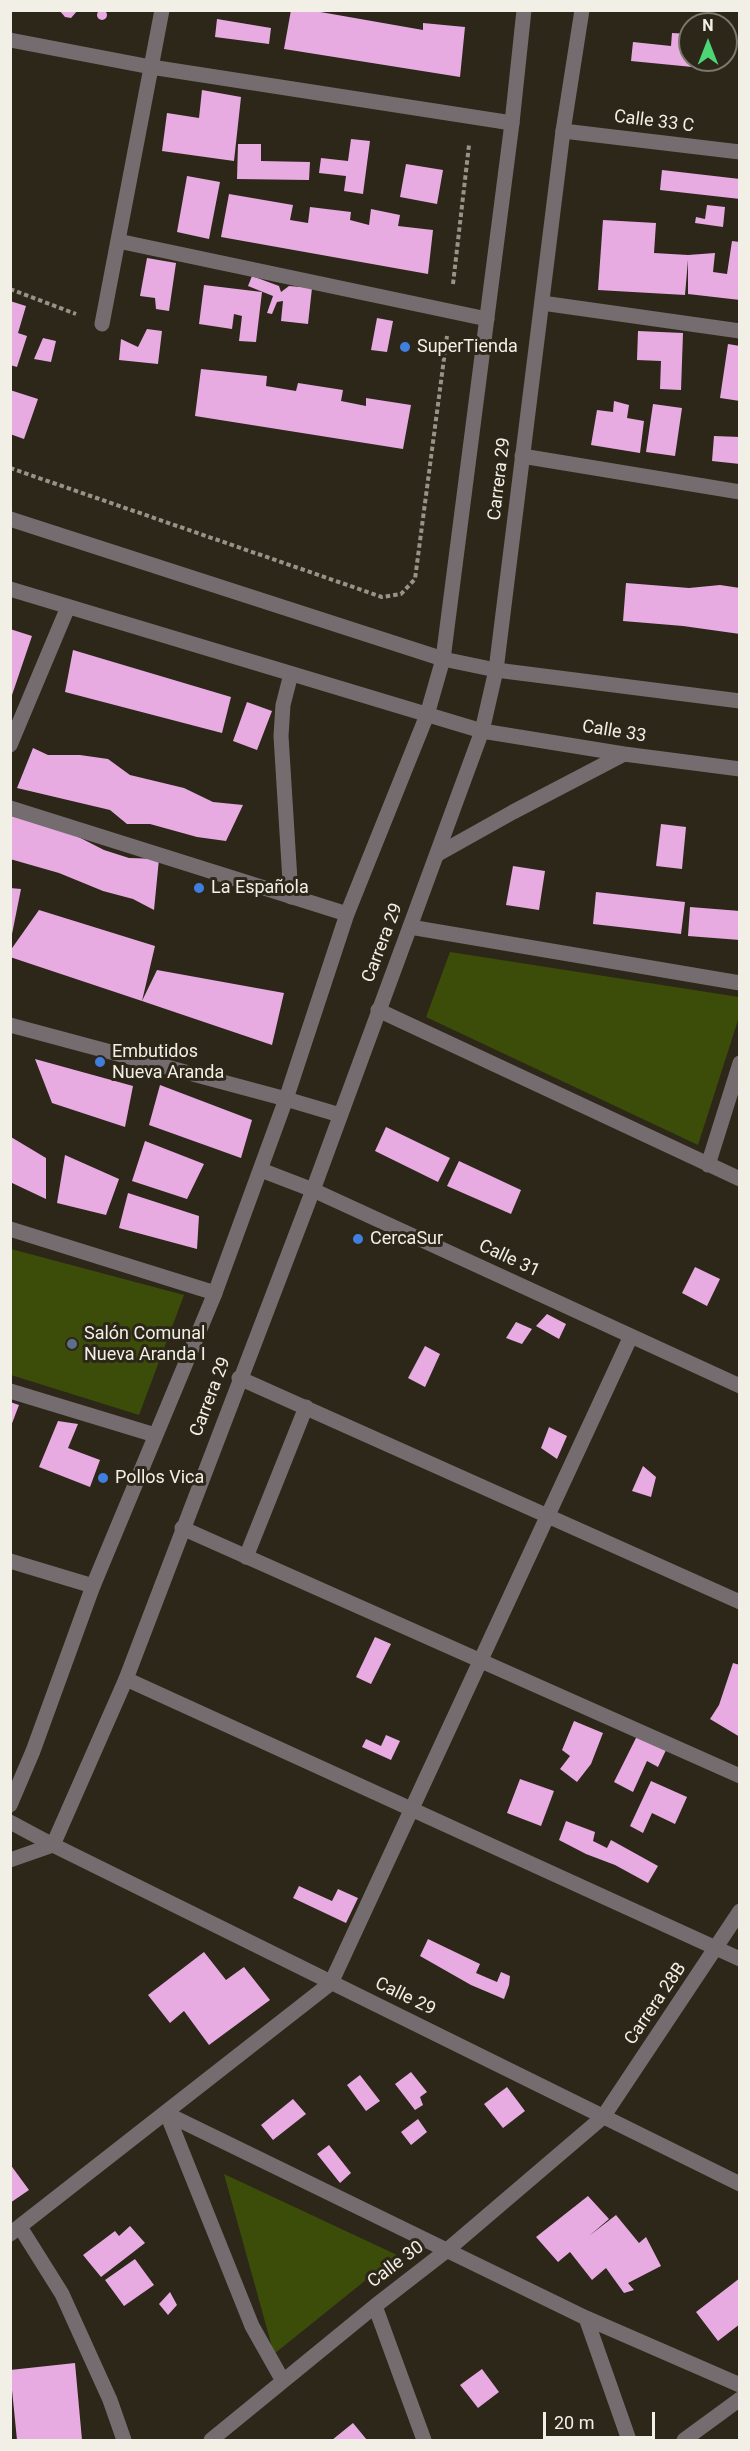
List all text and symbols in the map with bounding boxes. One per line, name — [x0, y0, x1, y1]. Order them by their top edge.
north arrow — [678, 12, 738, 72]
text: N — [702, 16, 714, 35]
street label: Calle 33 C — [613, 106, 695, 138]
place label: SuperTienda — [417, 336, 518, 358]
marker: SuperTienda — [398, 340, 412, 354]
street label: Carrera 29 — [484, 436, 516, 522]
street label: Calle 33 — [580, 716, 648, 748]
place label: La Española — [211, 877, 309, 899]
marker: La Española — [192, 881, 206, 895]
street label: Carrera 29 — [358, 900, 408, 986]
place label: Embutidos Nueva Aranda — [112, 1041, 224, 1084]
marker: Embutidos Nueva Aranda — [93, 1055, 107, 1069]
place label: CercaSur — [370, 1228, 443, 1250]
marker: CercaSur — [351, 1232, 365, 1246]
street label: Calle 31 — [475, 1236, 543, 1282]
place label: Salón Comunal Nueva Aranda I — [84, 1323, 206, 1366]
marker: Salón Comunal Nueva Aranda I — [65, 1337, 79, 1351]
street label: Carrera 29 — [186, 1354, 236, 1440]
place label: Pollos Vica — [115, 1467, 204, 1489]
marker: Pollos Vica — [96, 1471, 110, 1485]
street label: Carrera 28B — [621, 1959, 691, 2049]
street label: Calle 29 — [371, 1973, 439, 2021]
street label: Calle 30 — [364, 2237, 428, 2293]
scale bar — [546, 2400, 658, 2438]
text: 20 m — [554, 2412, 594, 2433]

